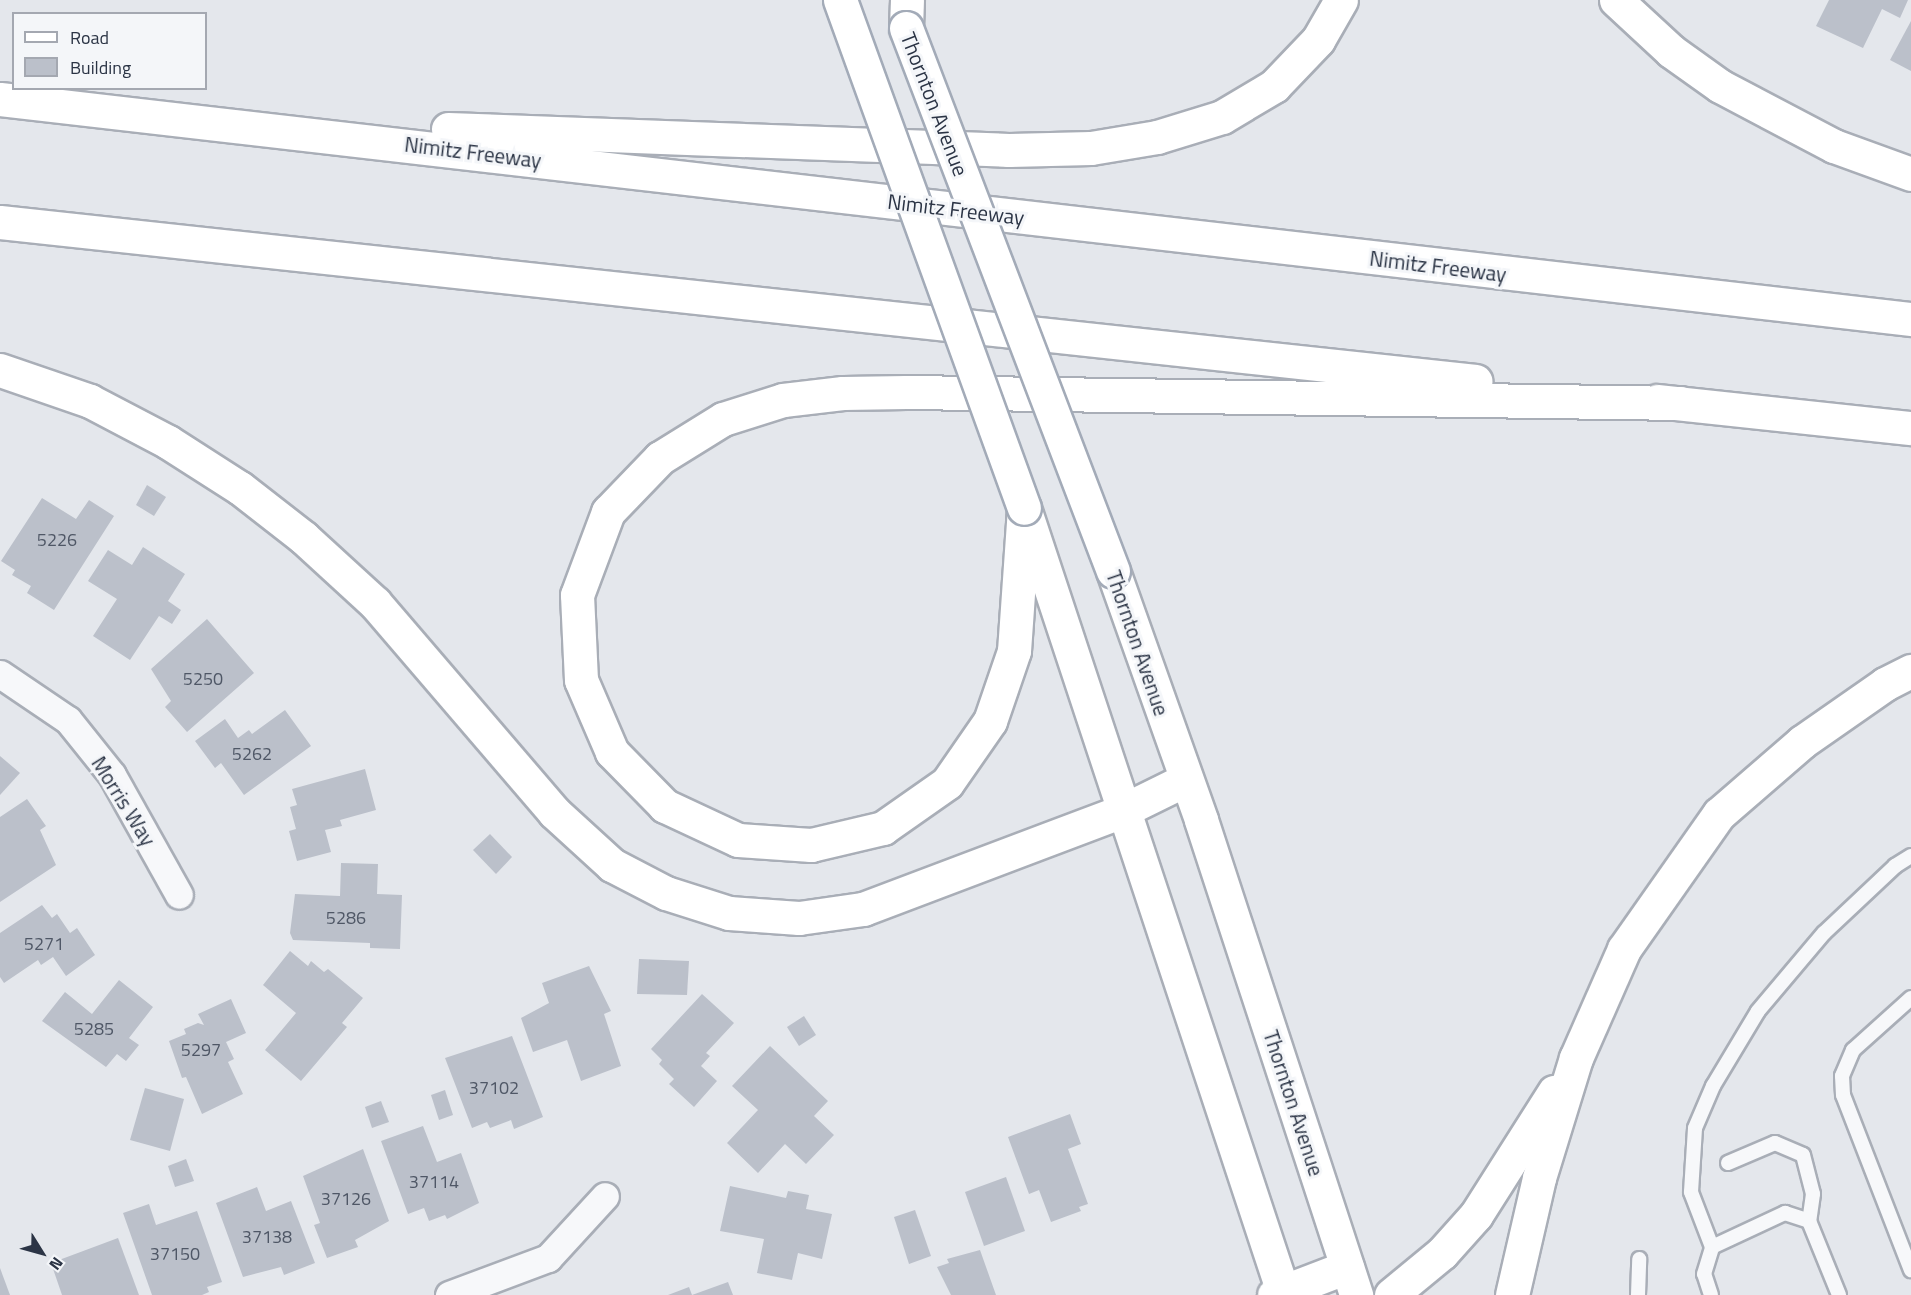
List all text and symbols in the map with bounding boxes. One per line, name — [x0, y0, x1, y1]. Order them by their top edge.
legend — [12, 12, 207, 90]
text: Road — [70, 24, 109, 51]
street label: Thornton Avenue — [896, 29, 974, 179]
text: Building — [70, 54, 131, 81]
street label: Nimitz Freeway — [403, 131, 543, 173]
street label: Nimitz Freeway — [886, 188, 1026, 230]
street label: Nimitz Freeway — [1368, 245, 1508, 287]
house number: 5226 — [37, 529, 77, 551]
street label: Thornton Avenue — [1101, 567, 1175, 719]
house number: 5250 — [183, 668, 223, 690]
house number: 5262 — [232, 743, 272, 765]
street label: Morris Way — [87, 752, 161, 850]
house number: 5286 — [326, 907, 366, 929]
house number: 5271 — [24, 933, 64, 955]
house number: 5285 — [74, 1018, 114, 1040]
street label: Thornton Avenue — [1259, 1027, 1329, 1179]
house number: 5297 — [181, 1039, 221, 1061]
house number: 37102 — [469, 1077, 519, 1099]
house number: 37114 — [409, 1171, 459, 1193]
house number: 37126 — [321, 1188, 371, 1210]
north arrow — [12, 1223, 72, 1283]
house number: 37138 — [242, 1226, 292, 1248]
house number: 37150 — [150, 1243, 200, 1265]
text: N — [43, 1252, 69, 1275]

